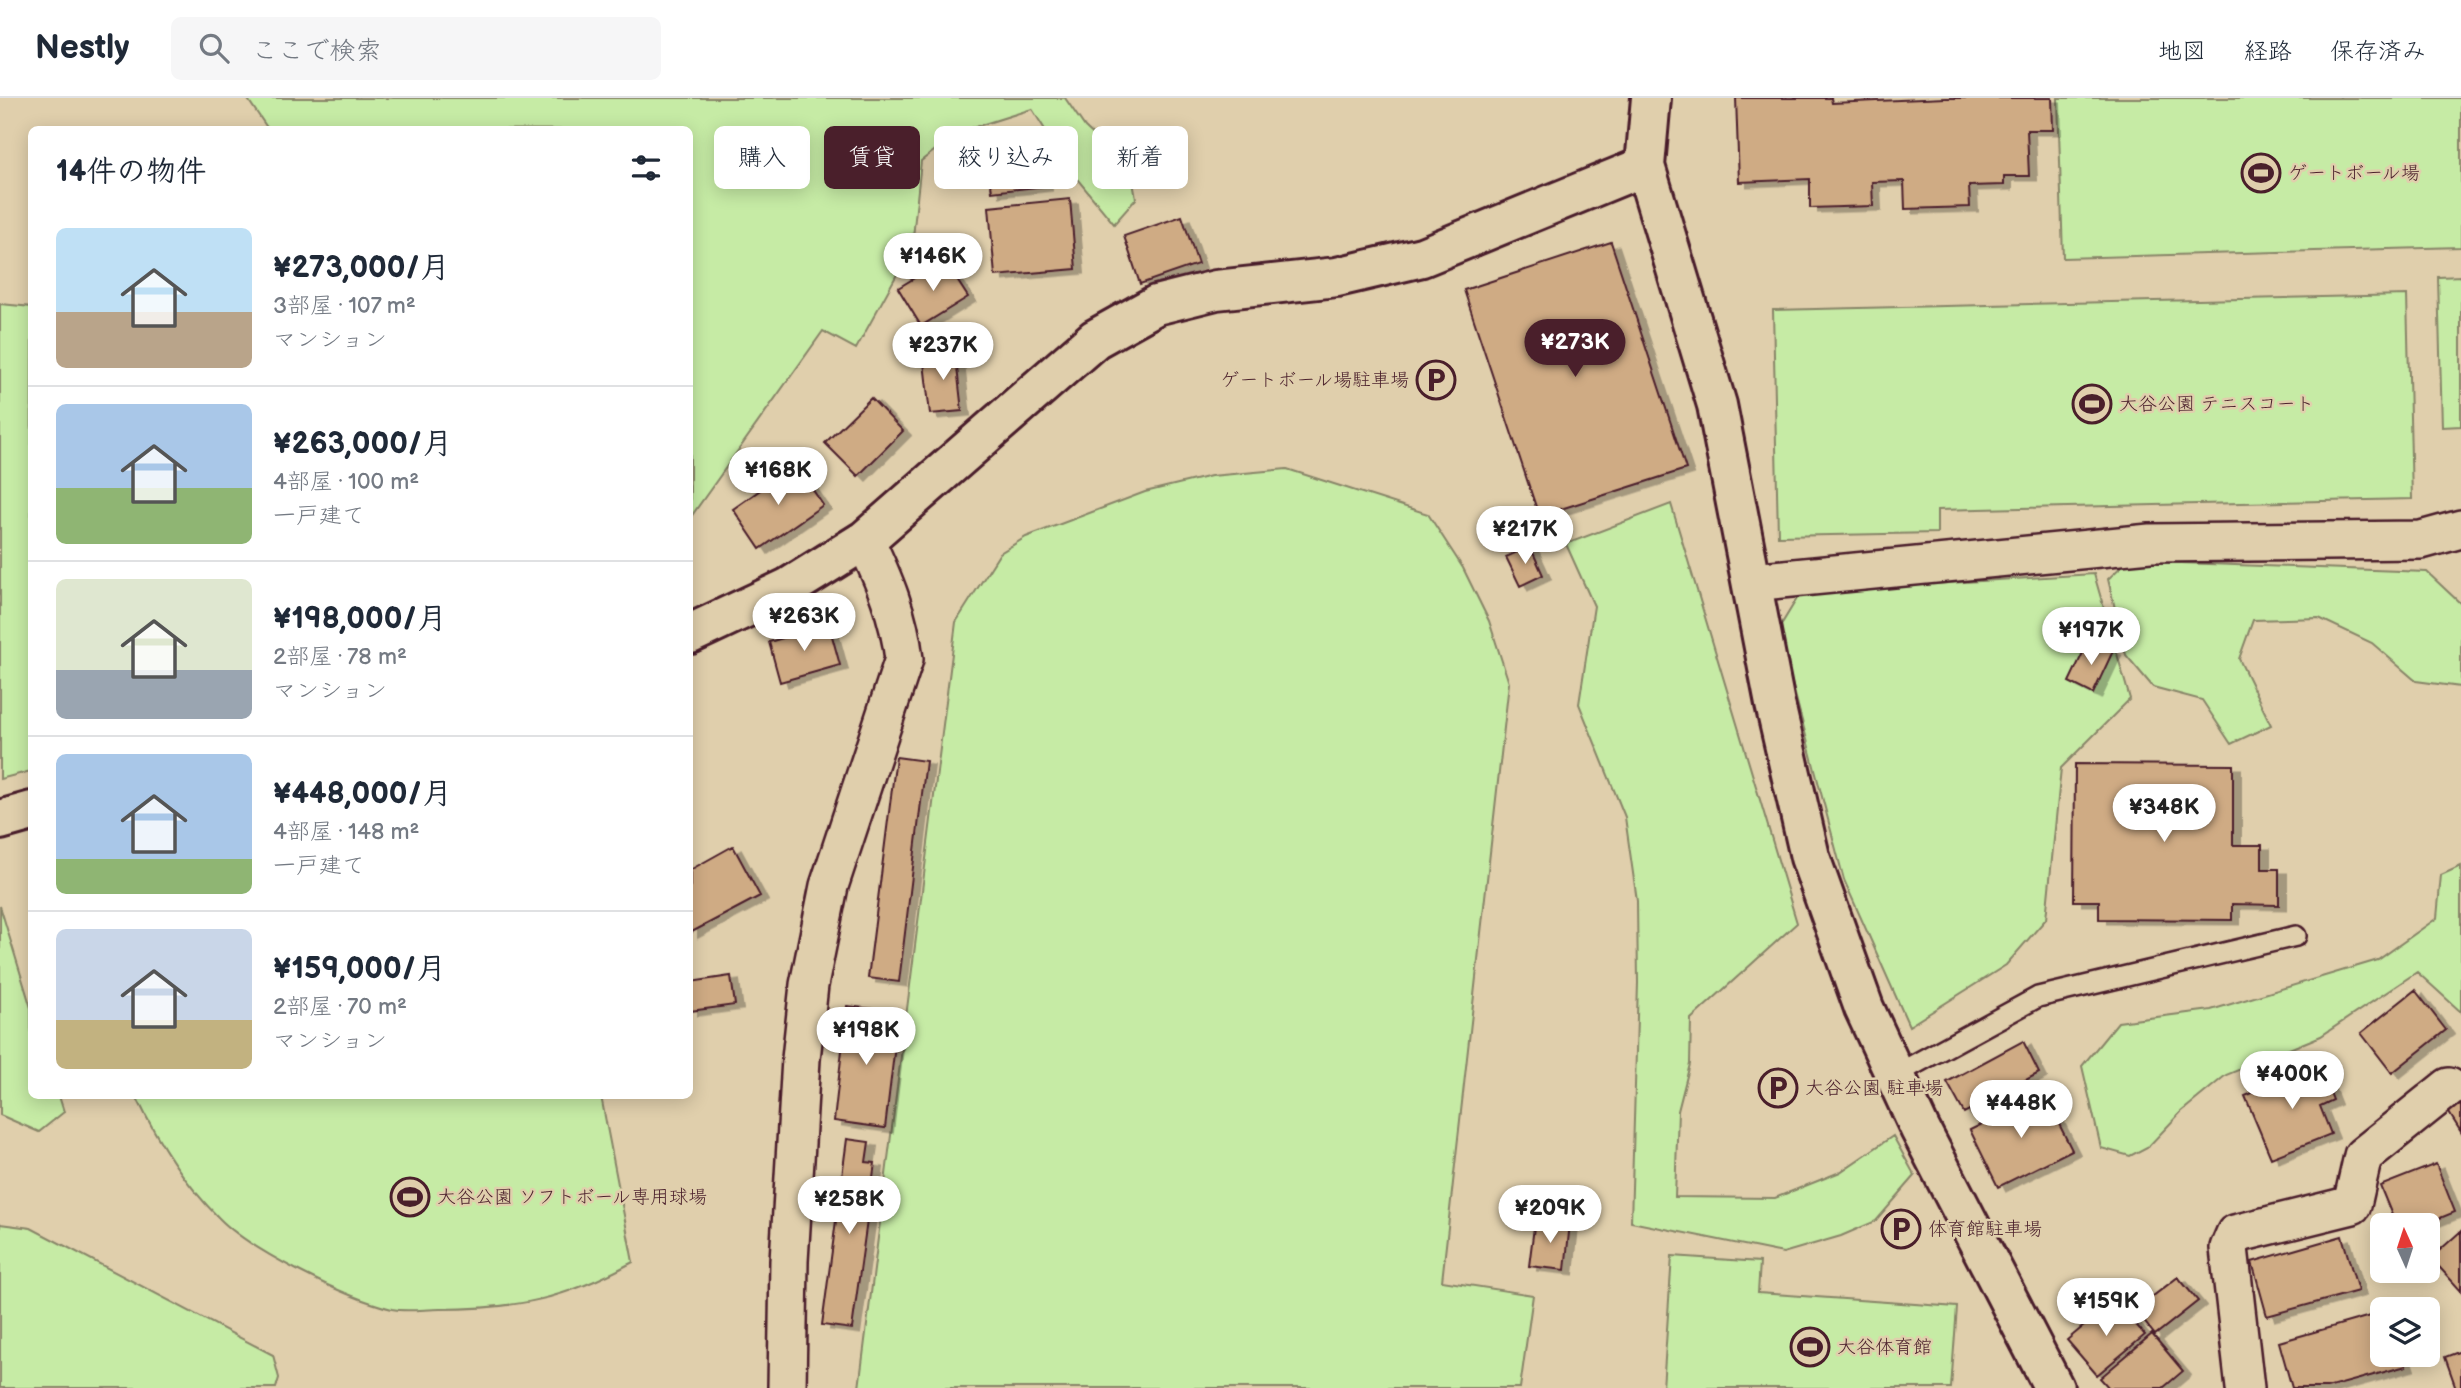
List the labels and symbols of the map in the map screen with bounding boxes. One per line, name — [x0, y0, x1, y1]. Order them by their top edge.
sports icon: ゲートボール場 — [2240, 152, 2282, 194]
place label: ゲートボール場 — [2288, 162, 2420, 185]
pin: ¥146K — [884, 234, 982, 293]
pin: ¥273K — [1526, 320, 1624, 379]
pin: ¥237K — [894, 322, 992, 382]
parking icon: ゲートボール場駐車場 — [1415, 359, 1457, 401]
place label: ゲートボール場駐車場 — [1220, 369, 1409, 392]
sports icon: 大谷公園 テニスコート — [2071, 383, 2113, 425]
place label: 大谷公園 テニスコート — [2119, 393, 2315, 416]
pin: ¥168K — [729, 448, 827, 507]
pin: ¥217K — [1476, 506, 1574, 566]
pin: ¥263K — [755, 594, 853, 653]
pin: ¥197K — [2042, 608, 2140, 667]
pin: ¥348K — [2115, 784, 2213, 844]
pin: ¥198K — [817, 1007, 915, 1067]
pin: ¥400K — [2243, 1052, 2341, 1111]
parking icon: 大谷公園 駐車場 — [1757, 1067, 1799, 1109]
place label: 大谷公園 駐車場 — [1805, 1077, 1943, 1100]
pin: ¥448K — [1972, 1080, 2070, 1140]
sports icon: 大谷公園 ソフトボール専用球場 — [389, 1176, 431, 1218]
pin: ¥258K — [800, 1176, 898, 1236]
place label: 大谷公園 ソフトボール専用球場 — [437, 1186, 707, 1209]
pin: ¥209K — [1501, 1186, 1599, 1245]
parking icon: 体育館駐車場 — [1880, 1208, 1922, 1250]
north arrow — [2370, 1213, 2440, 1283]
place label: 体育館駐車場 — [1928, 1218, 2042, 1241]
pin: ¥159K — [2057, 1278, 2155, 1338]
sports icon: 大谷体育館 — [1789, 1326, 1831, 1368]
place label: 大谷体育館 — [1837, 1336, 1932, 1359]

